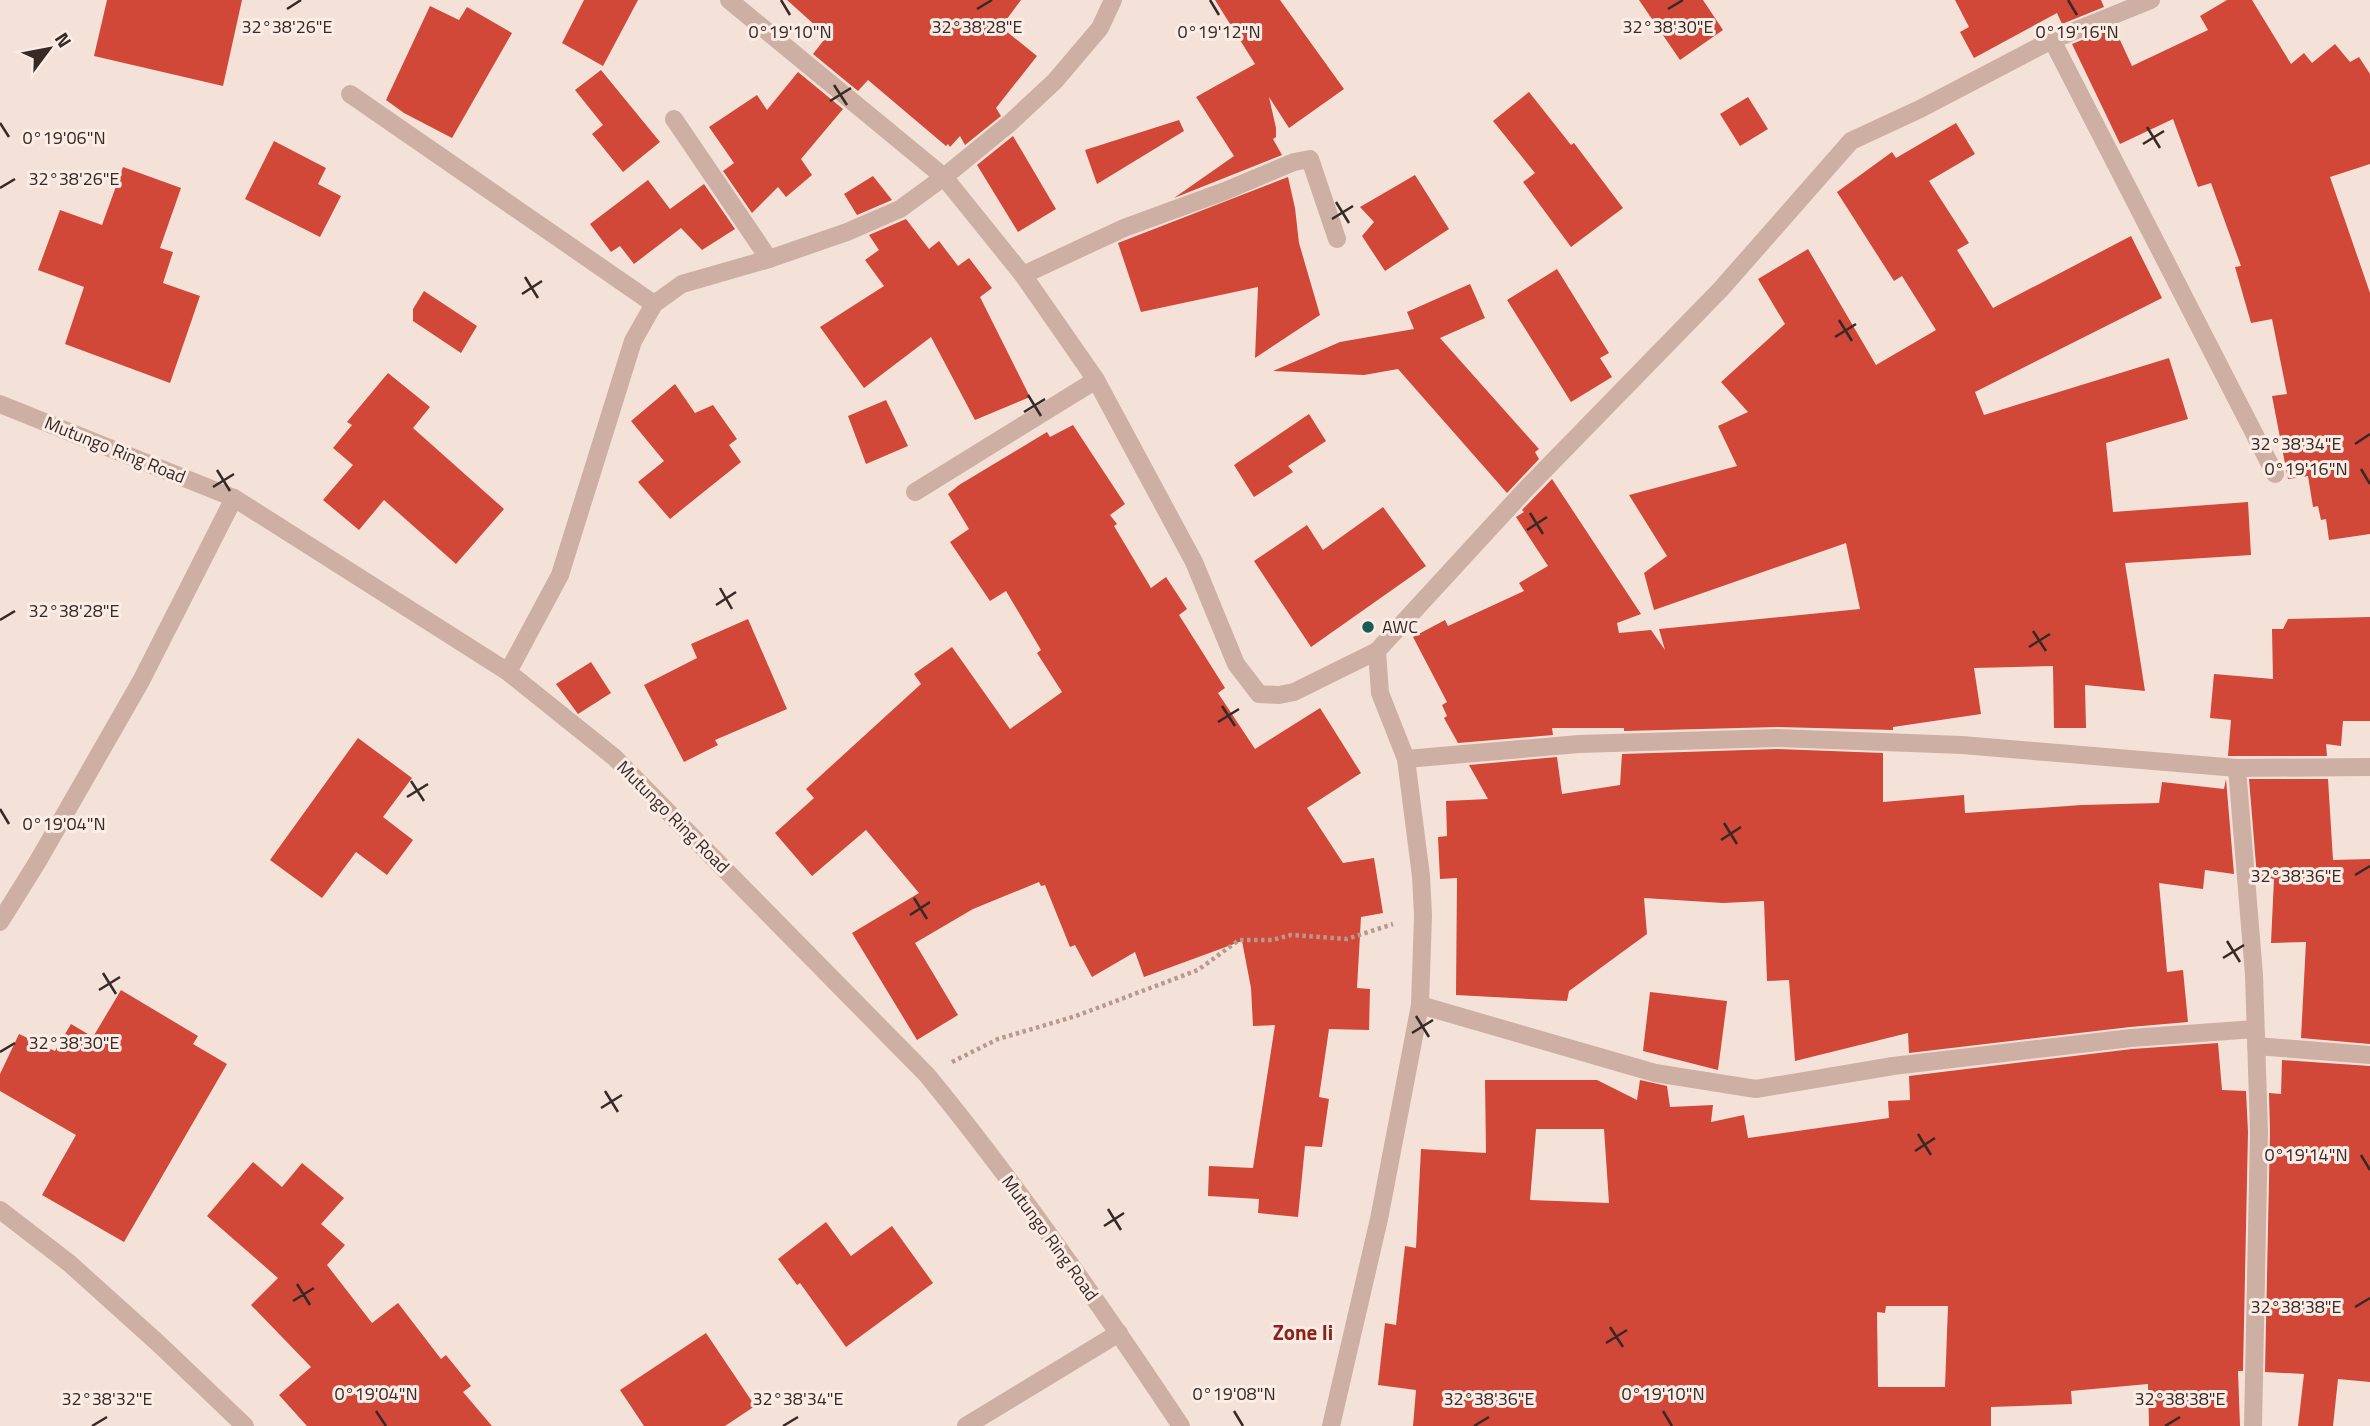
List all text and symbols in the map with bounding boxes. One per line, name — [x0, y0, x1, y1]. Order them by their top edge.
text: 32°38'26"E — [242, 13, 333, 40]
text: 32°38'28"E — [932, 13, 1023, 40]
text: 32°38'30"E — [1623, 13, 1714, 40]
north arrow — [14, 14, 84, 84]
text: 0°19'10"N — [748, 18, 832, 45]
text: 0°19'12"N — [1177, 18, 1261, 45]
text: 0°19'16"N — [2035, 18, 2119, 45]
text: N — [48, 26, 80, 53]
text: 0°19'06"N — [22, 124, 106, 151]
text: 32°38'26"E — [29, 165, 120, 192]
street label: Mutungo Ring Road — [41, 409, 190, 490]
text: 32°38'34"E — [2251, 430, 2342, 457]
text: 0°19'16"N — [2264, 455, 2348, 482]
text: 32°38'28"E — [29, 597, 120, 624]
place label: AWC — [1382, 613, 1418, 640]
marker: AWC — [1360, 619, 1376, 635]
street label: Mutungo Ring Road — [611, 754, 736, 879]
text: 0°19'04"N — [22, 810, 106, 837]
text: 32°38'36"E — [2251, 862, 2342, 889]
text: 32°38'30"E — [29, 1029, 120, 1056]
text: 0°19'14"N — [2264, 1141, 2348, 1168]
street label: Mutungo Ring Road — [995, 1169, 1105, 1306]
text: 32°38'38"E — [2251, 1293, 2342, 1320]
district label: Zone Ii — [1273, 1316, 1333, 1348]
text: 0°19'04"N — [334, 1380, 418, 1407]
text: 0°19'08"N — [1192, 1380, 1276, 1407]
text: 0°19'10"N — [1621, 1380, 1705, 1407]
text: 32°38'32"E — [62, 1385, 153, 1412]
text: 32°38'34"E — [753, 1385, 844, 1412]
text: 32°38'36"E — [1444, 1385, 1535, 1412]
text: 32°38'38"E — [2135, 1385, 2226, 1412]

